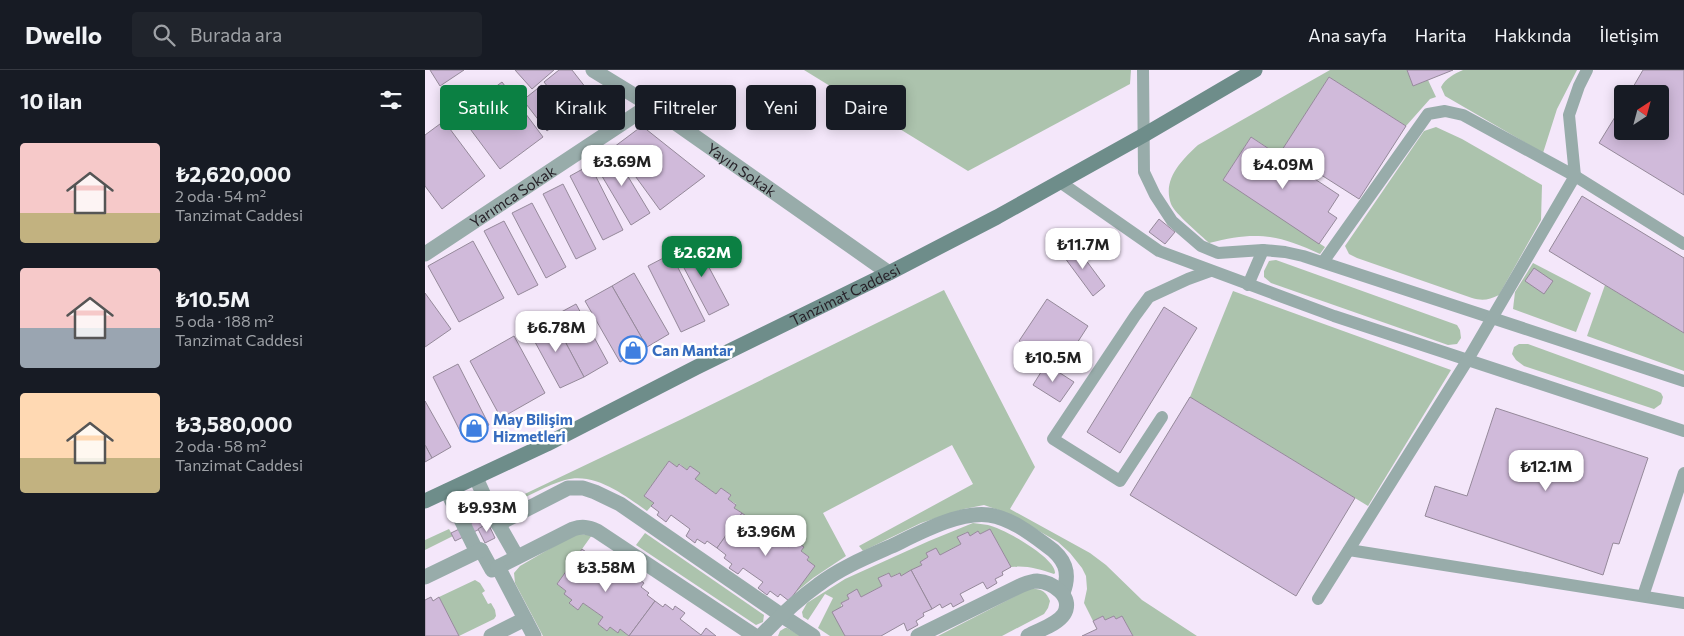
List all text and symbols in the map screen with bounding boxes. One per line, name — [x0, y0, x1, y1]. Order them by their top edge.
search box — [132, 12, 482, 57]
text: Dwello — [25, 20, 102, 49]
icon: search — [150, 21, 178, 49]
text: Burada ara — [190, 23, 282, 46]
text: Ana sayfa — [1308, 24, 1387, 46]
text: Harita — [1415, 24, 1466, 46]
text: Hakkında — [1494, 24, 1572, 46]
text: İletişim — [1600, 24, 1659, 46]
chip: Satılık — [440, 85, 527, 130]
chip: Kiralık — [537, 85, 625, 130]
chip: Filtreler — [635, 85, 736, 130]
chip: Yeni — [746, 85, 816, 130]
chip: Daire — [826, 85, 906, 130]
north arrow — [1614, 85, 1669, 140]
map controls — [1614, 85, 1669, 140]
icon: filters — [377, 86, 405, 114]
text: 10 ilan — [20, 88, 82, 113]
street label: Yayın Sokak — [703, 139, 780, 200]
pin: ₺3.69M — [581, 144, 663, 187]
pin: ₺4.09M — [1242, 148, 1324, 190]
text: ₺3.69M — [592, 151, 652, 170]
text: ₺4.09M — [1252, 154, 1314, 173]
text: ₺2,620,000 — [175, 161, 291, 186]
street label: Yarımca Sokak — [466, 161, 559, 231]
icon: home — [60, 163, 120, 223]
text: 2 oda · 54 m² — [175, 186, 266, 205]
text: Tanzimat Caddesi — [175, 205, 303, 224]
pin: ₺11.7M — [1042, 228, 1124, 270]
text: ₺11.7M — [1056, 234, 1110, 253]
pin: ₺2.62M — [661, 236, 743, 278]
text: ₺2.62M — [673, 242, 731, 261]
street label: Tanzimat Caddesi — [787, 260, 903, 329]
text: ₺10.5M — [175, 286, 250, 311]
icon: home — [60, 288, 120, 348]
pin: ₺6.78M — [515, 310, 597, 353]
text: 5 oda · 188 m² — [175, 311, 274, 330]
text: ₺6.78M — [526, 317, 586, 336]
text: Tanzimat Caddesi — [175, 330, 303, 349]
shop icon: Can Mantar — [618, 335, 648, 365]
pin: ₺10.5M — [1012, 340, 1094, 383]
place label: Can Mantar — [652, 341, 733, 359]
text: ₺10.5M — [1024, 347, 1082, 366]
place label: May Bilişim Hizmetleri — [493, 410, 573, 445]
text: ₺3,580,000 — [175, 411, 292, 436]
icon: home — [60, 413, 120, 473]
shop icon: May Bilişim Hizmetleri — [459, 413, 489, 443]
text: 2 oda · 58 m² — [175, 436, 266, 455]
pin: ₺12.1M — [1505, 450, 1587, 492]
text: Tanzimat Caddesi — [175, 455, 303, 474]
text: ₺12.1M — [1520, 456, 1572, 475]
pin: ₺9.93M — [446, 490, 528, 533]
text: ₺9.93M — [457, 497, 517, 516]
pin: ₺3.96M — [725, 514, 807, 557]
text: ₺3.96M — [736, 521, 796, 540]
pin: ₺3.58M — [565, 550, 647, 593]
text: ₺3.58M — [576, 557, 636, 576]

